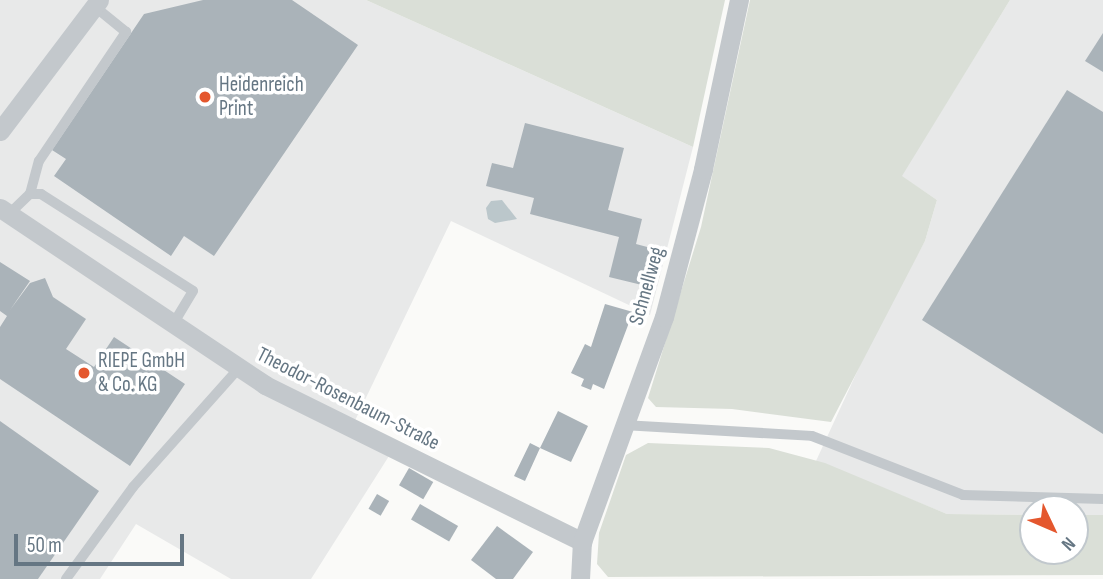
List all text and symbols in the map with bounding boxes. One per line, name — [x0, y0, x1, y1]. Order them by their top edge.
place label: Heidenreich Print — [219, 72, 304, 122]
marker: Heidenreich Print — [197, 89, 213, 105]
street label: Schnellweg — [624, 244, 670, 328]
street label: Theodor-Rosenbaum-Straße — [252, 342, 444, 456]
place label: RIEPE GmbH & Co. KG — [98, 348, 185, 398]
marker: RIEPE GmbH & Co. KG — [76, 365, 92, 381]
north arrow — [1019, 495, 1089, 565]
scale bar — [18, 520, 187, 564]
text: N — [1056, 532, 1080, 555]
text: 50 m — [27, 533, 62, 558]

